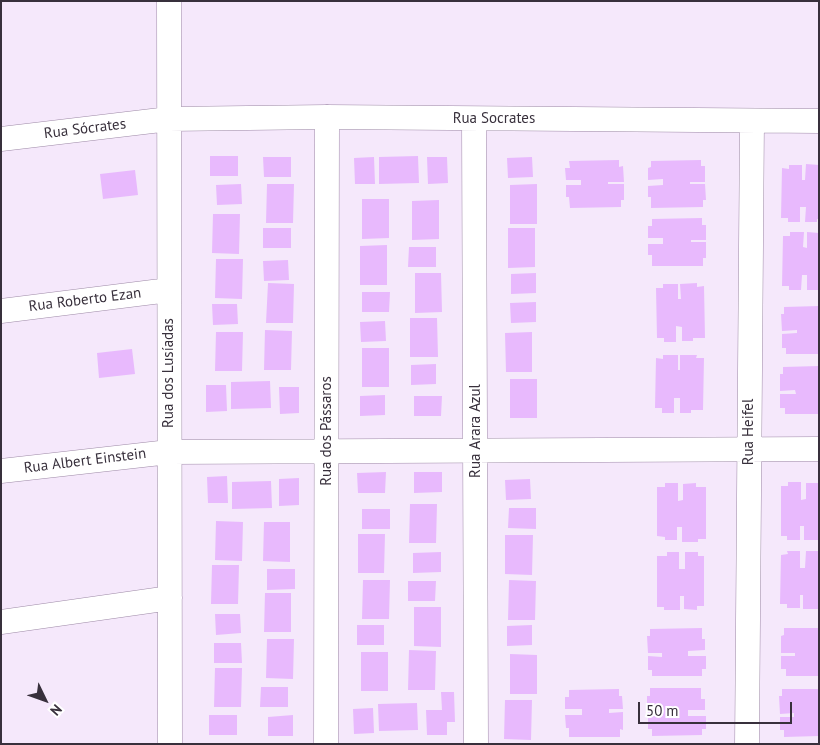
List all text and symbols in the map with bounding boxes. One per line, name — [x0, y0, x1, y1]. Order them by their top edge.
street label: Rua Socrates — [453, 110, 535, 128]
street label: Rua Sócrates — [43, 115, 127, 143]
street label: Rua Roberto Ezan — [28, 284, 142, 316]
street label: Rua dos Lusíadas — [160, 318, 178, 428]
street label: Rua dos Pássaros — [318, 376, 336, 486]
street label: Rua Arara Azul — [467, 384, 485, 478]
street label: Rua Heifel — [740, 399, 758, 465]
street label: Rua Albert Einstein — [23, 445, 147, 477]
north arrow — [20, 675, 70, 725]
scale bar — [640, 692, 794, 724]
text: N — [46, 701, 66, 719]
text: 50 m — [646, 701, 679, 720]

